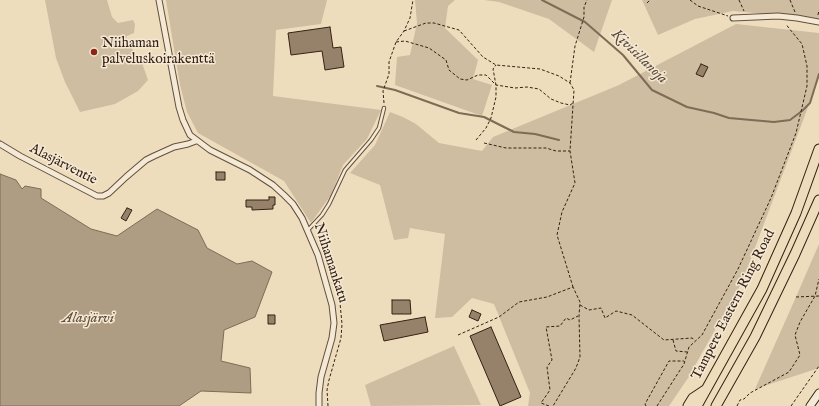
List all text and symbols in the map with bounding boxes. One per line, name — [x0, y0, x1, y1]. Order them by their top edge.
water label: Kivisillanoja — [607, 26, 671, 88]
place label: Niihaman palveluskoirakenttä — [102, 36, 214, 68]
marker: Niihaman palveluskoirakenttä — [89, 47, 99, 57]
street label: Alasjärventie — [26, 141, 100, 189]
street label: Niihamankatu — [309, 221, 351, 305]
street label: Tampere Eastern Ring Road — [689, 227, 779, 383]
water label: Alasjärvi — [62, 310, 114, 328]

